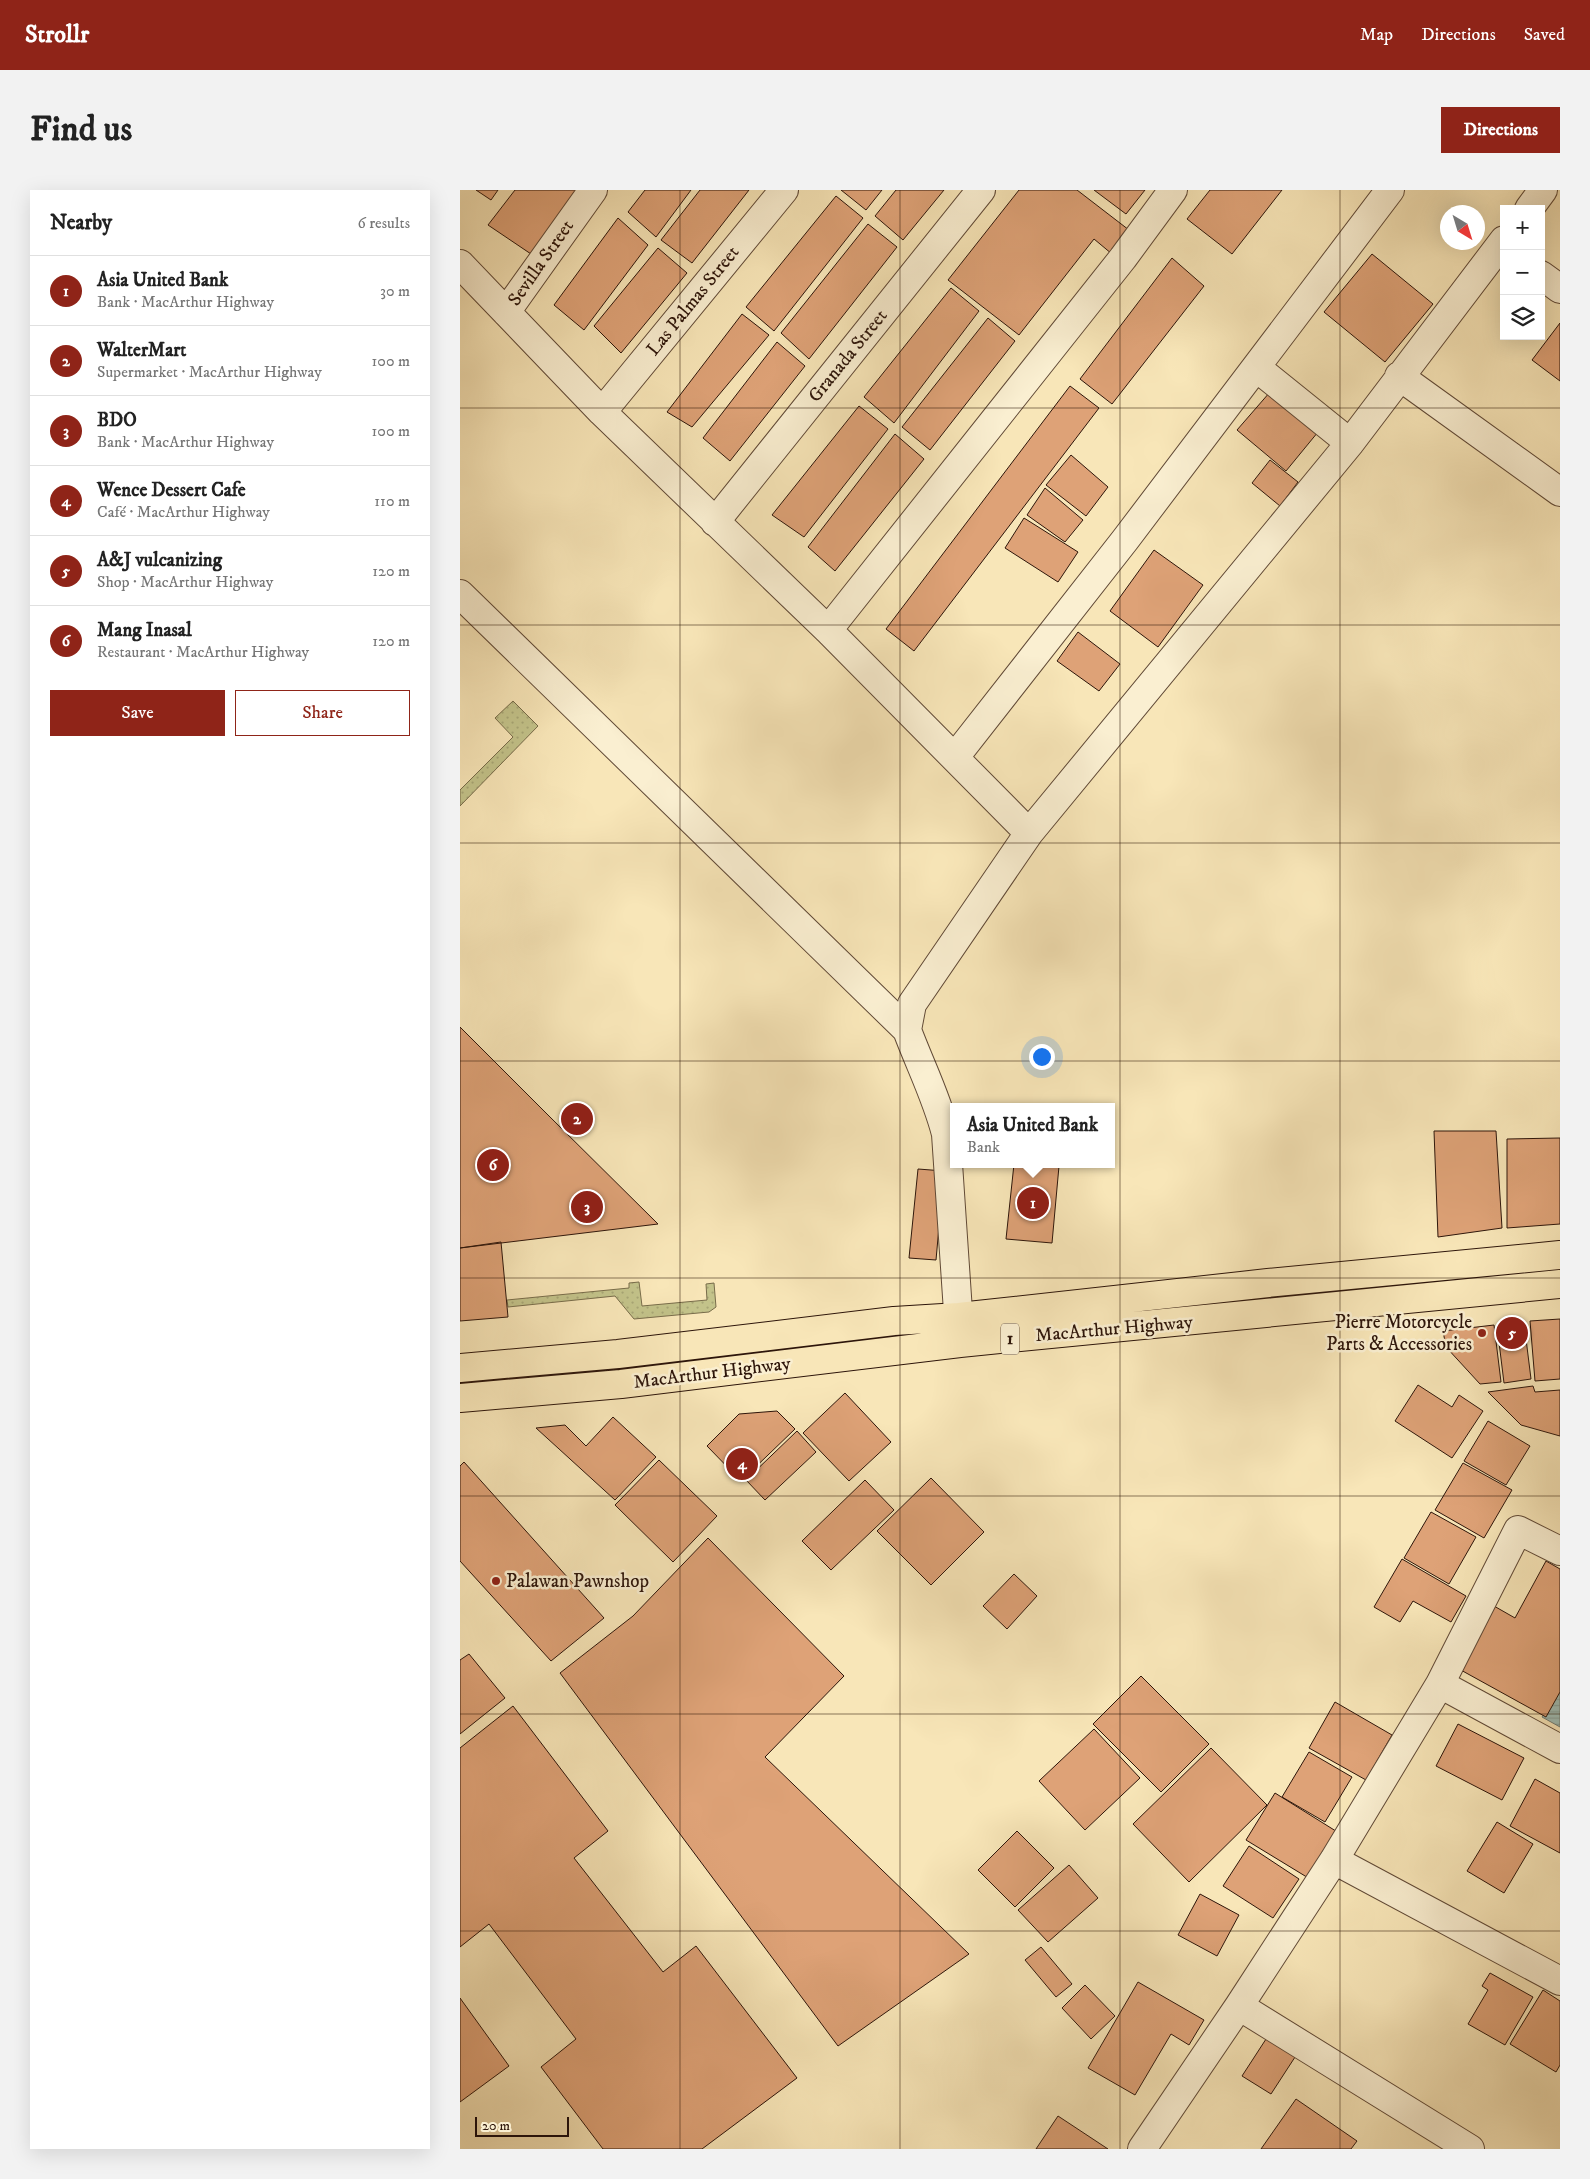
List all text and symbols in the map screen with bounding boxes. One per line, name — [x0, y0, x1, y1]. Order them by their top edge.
text: Strollr — [25, 20, 89, 50]
text: Map — [1360, 24, 1393, 46]
text: Directions — [1421, 24, 1496, 46]
text: Saved — [1524, 24, 1565, 46]
button: Directions — [1441, 107, 1560, 153]
text: Find us — [30, 108, 132, 152]
north arrow — [1440, 205, 1485, 250]
map controls — [1500, 205, 1545, 340]
button: + — [1500, 205, 1545, 250]
text: Nearby — [50, 210, 112, 236]
text: 6 results — [357, 213, 410, 233]
street label: Sevilla Street — [503, 216, 579, 310]
street label: Las Palmas Street — [642, 241, 744, 361]
button: − — [1500, 250, 1545, 295]
text: Asia United Bank — [97, 269, 228, 292]
text: 1 — [63, 281, 69, 301]
text: 30 m — [380, 281, 410, 301]
text: Bank · MacArthur Highway — [97, 292, 274, 312]
button: layers — [1500, 295, 1545, 340]
street label: Granada Street — [804, 305, 892, 407]
text: WalterMart — [97, 339, 186, 362]
text: 2 — [62, 351, 70, 371]
text: 100 m — [372, 351, 410, 371]
text: Supermarket · MacArthur Highway — [97, 362, 322, 382]
text: BDO — [97, 409, 137, 432]
text: 3 — [63, 421, 69, 441]
text: 100 m — [372, 421, 410, 441]
text: Bank · MacArthur Highway — [97, 432, 274, 452]
text: Wence Dessert Cafe — [97, 479, 246, 502]
text: 4 — [61, 491, 71, 511]
text: 110 m — [374, 491, 410, 511]
text: Café · MacArthur Highway — [97, 502, 270, 522]
text: A&J vulcanizing — [97, 549, 222, 572]
text: 5 — [62, 561, 70, 581]
text: 120 m — [372, 561, 410, 581]
text: Shop · MacArthur Highway — [97, 572, 273, 592]
text: Mang Inasal — [97, 619, 192, 642]
text: 6 — [62, 631, 70, 651]
text: 120 m — [372, 631, 410, 651]
text: Restaurant · MacArthur Highway — [97, 642, 309, 662]
button: Save — [50, 690, 225, 736]
button: Share — [235, 690, 410, 736]
your location — [1029, 1044, 1055, 1070]
pin: 2 — [561, 1100, 593, 1138]
popup — [950, 1103, 1115, 1168]
text: Asia United Bank — [967, 1114, 1098, 1137]
text: Bank — [967, 1137, 1000, 1157]
pin: 6 — [477, 1146, 509, 1184]
pin: 1 — [1017, 1184, 1049, 1222]
pin: 3 — [571, 1188, 603, 1226]
street label: MacArthur Highway — [1034, 1311, 1195, 1347]
place label: Pierre Motorcycle Parts & Accessories — [1326, 1311, 1472, 1356]
pin: 5 — [1496, 1314, 1528, 1352]
road number: 1 — [1001, 1324, 1019, 1354]
marker: Pierre Motorcycle Parts & Accessories — [1476, 1327, 1488, 1339]
street label: MacArthur Highway — [632, 1352, 793, 1394]
pin: 4 — [726, 1445, 758, 1483]
place label: Palawan Pawnshop — [506, 1570, 649, 1593]
marker: Palawan Pawnshop — [490, 1575, 502, 1587]
scale bar — [475, 2114, 569, 2137]
text: 20 m — [482, 2117, 510, 2135]

